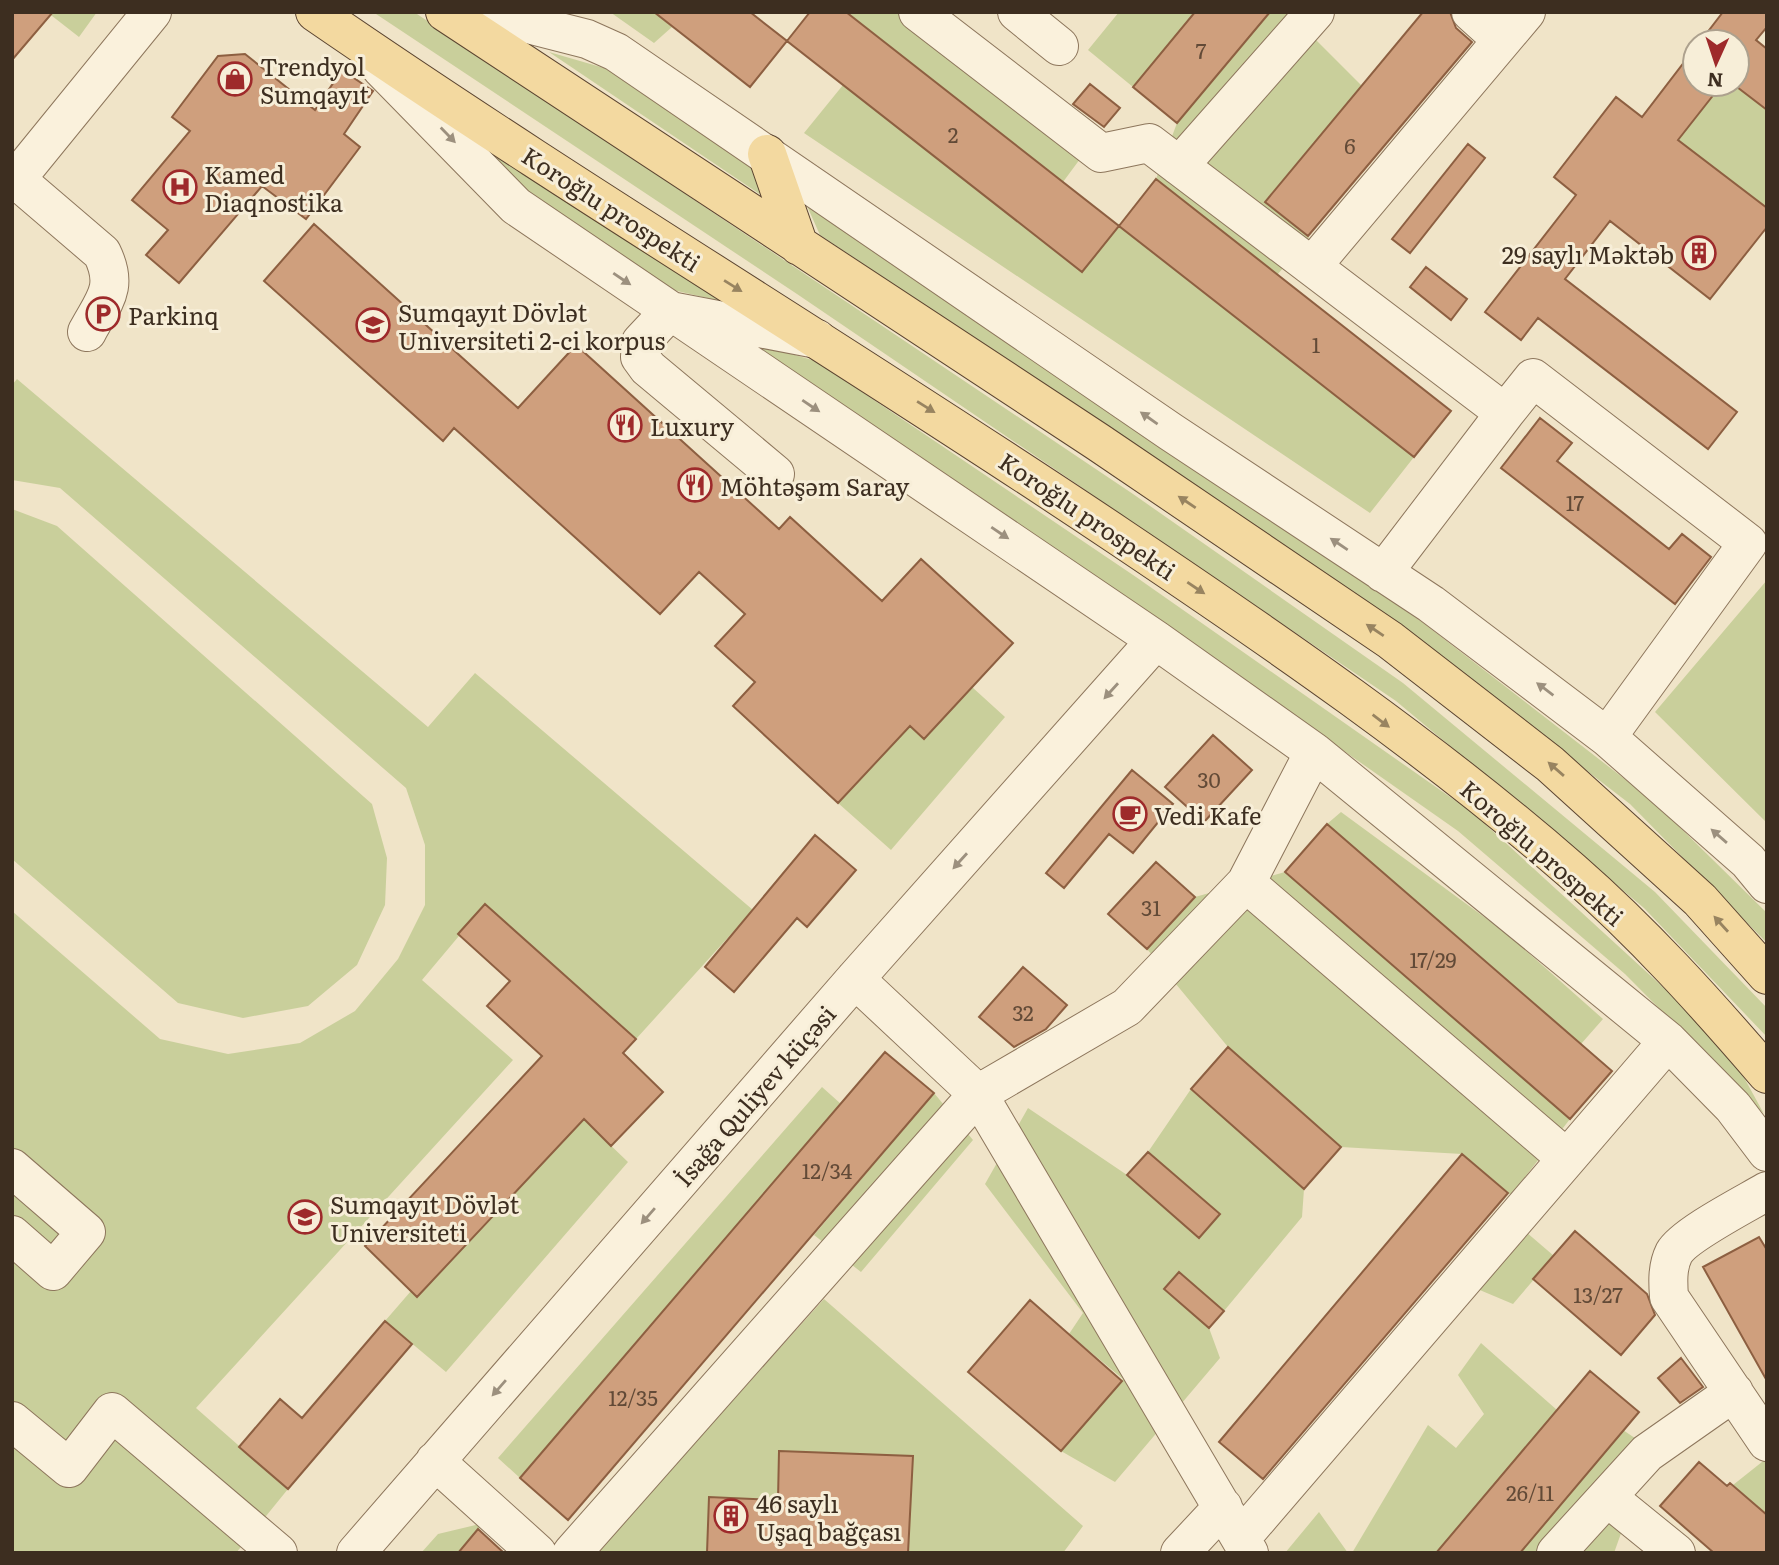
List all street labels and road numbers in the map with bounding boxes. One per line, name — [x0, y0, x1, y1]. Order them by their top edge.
street label: Koroğlu prospekti — [516, 137, 708, 279]
street label: Koroğlu prospekti — [992, 443, 1184, 587]
street label: Koroğlu prospekti — [1453, 771, 1633, 933]
street label: İsağa Quliyev küçəsi — [665, 997, 843, 1193]

